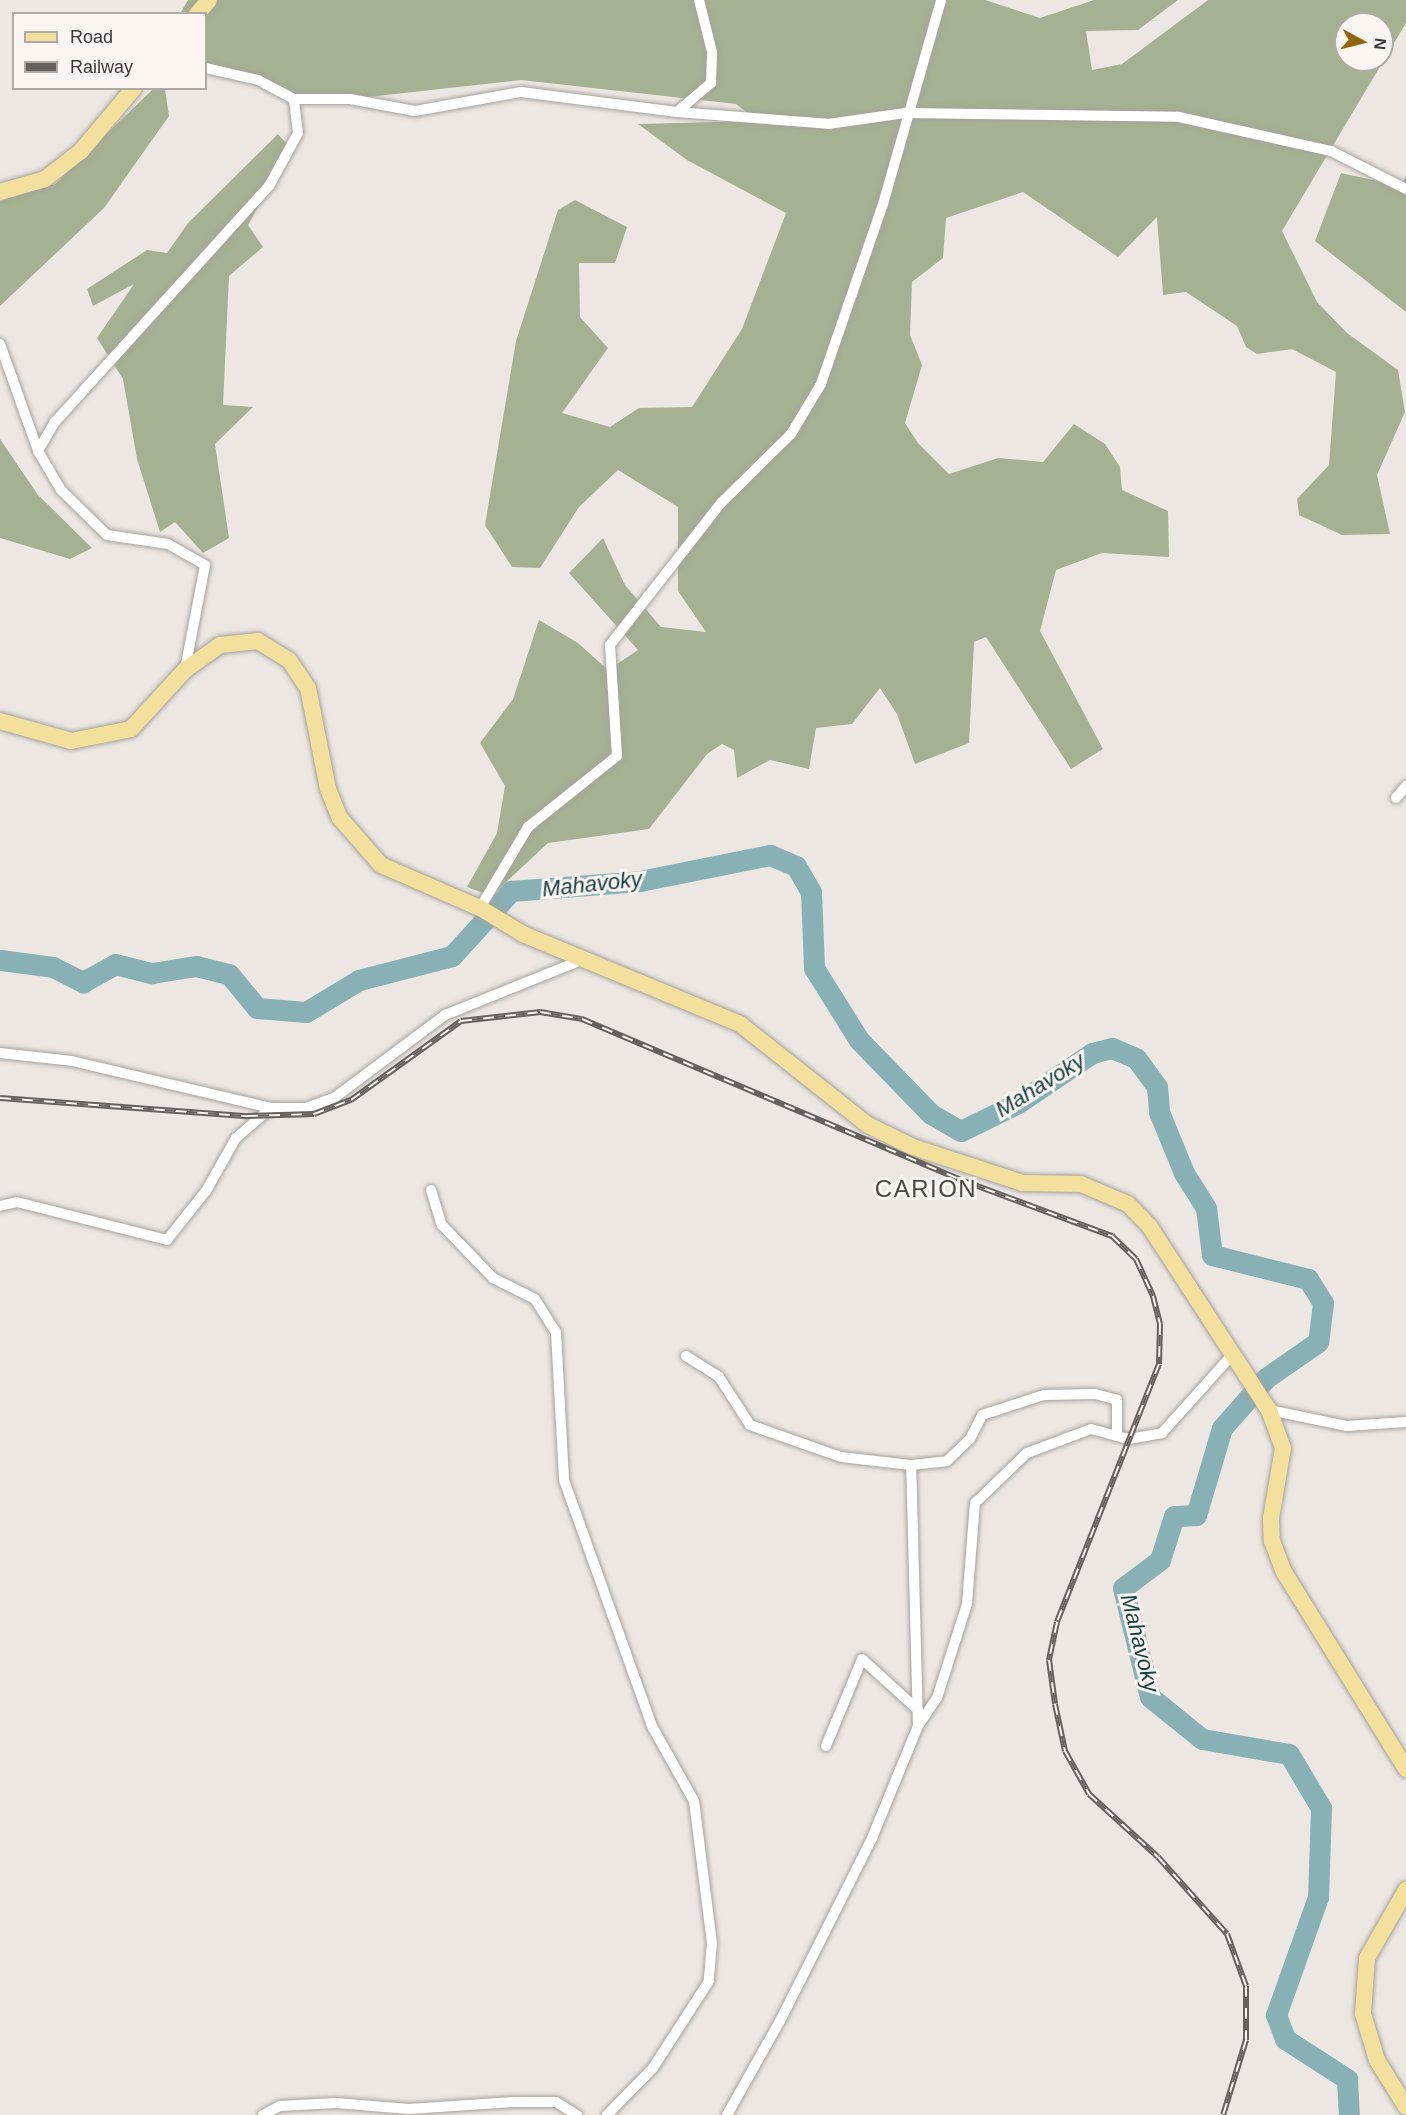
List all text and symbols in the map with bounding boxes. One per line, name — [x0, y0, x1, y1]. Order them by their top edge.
legend — [12, 12, 207, 90]
north arrow — [1334, 12, 1394, 72]
text: Road — [70, 27, 113, 47]
text: N — [1371, 37, 1390, 51]
text: Railway — [70, 57, 133, 77]
water label: Mahavoky — [541, 866, 643, 902]
water label: Mahavoky — [990, 1047, 1090, 1123]
district label: CARION — [875, 1175, 977, 1203]
water label: Mahavoky — [1115, 1591, 1165, 1695]

